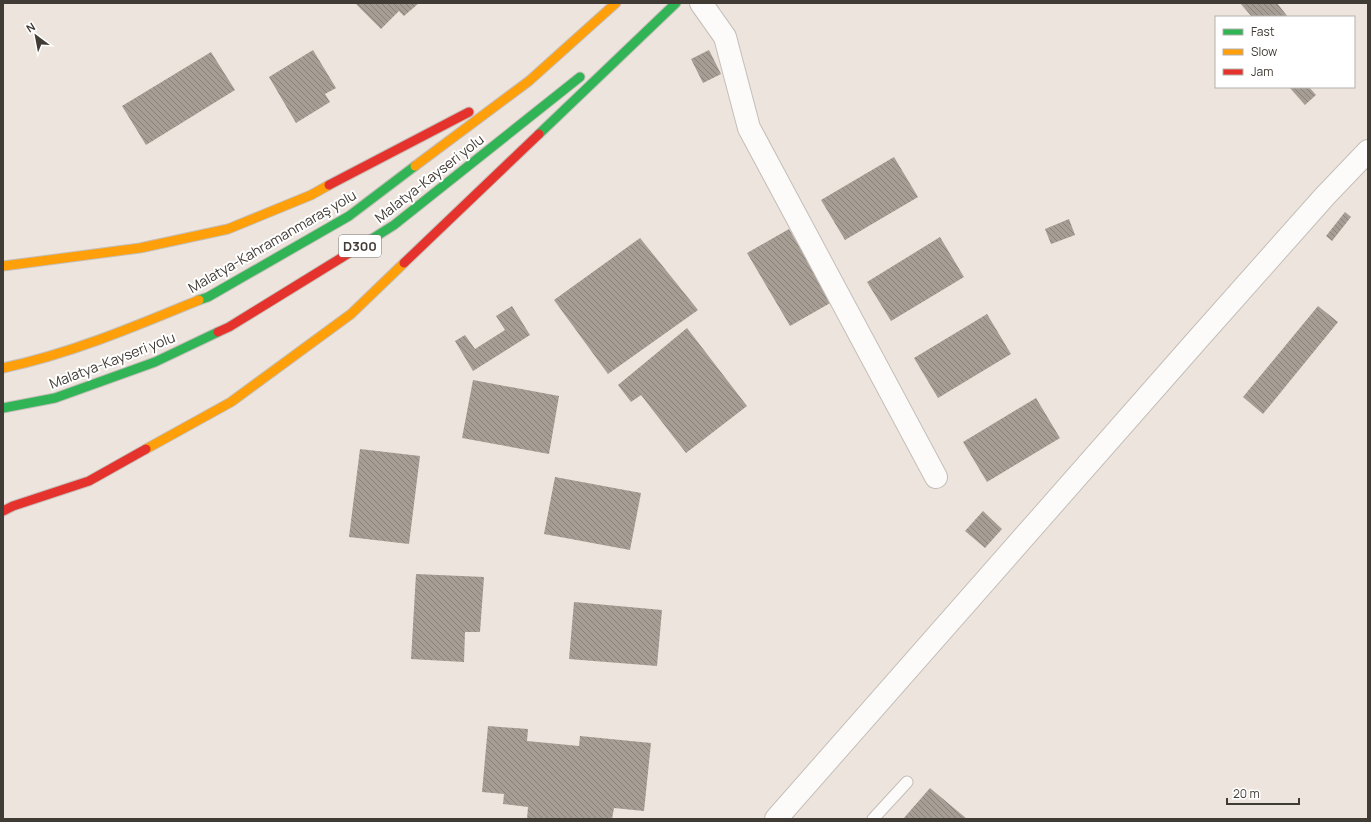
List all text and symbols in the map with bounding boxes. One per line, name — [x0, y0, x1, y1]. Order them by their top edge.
north arrow — [16, 16, 56, 56]
legend — [1215, 16, 1355, 88]
text: N — [23, 19, 38, 36]
text: Fast — [1251, 23, 1275, 40]
text: Slow — [1251, 43, 1277, 60]
text: Jam — [1251, 63, 1273, 80]
street label: Malatya-Kayseri yolu — [371, 129, 487, 227]
street label: Malatya-Kahramanmaraş yolu — [185, 185, 359, 297]
road number: D300 — [339, 235, 381, 257]
street label: Malatya-Kayseri yolu — [46, 327, 178, 393]
scale bar — [1227, 780, 1299, 806]
text: 20 m — [1233, 785, 1260, 802]

